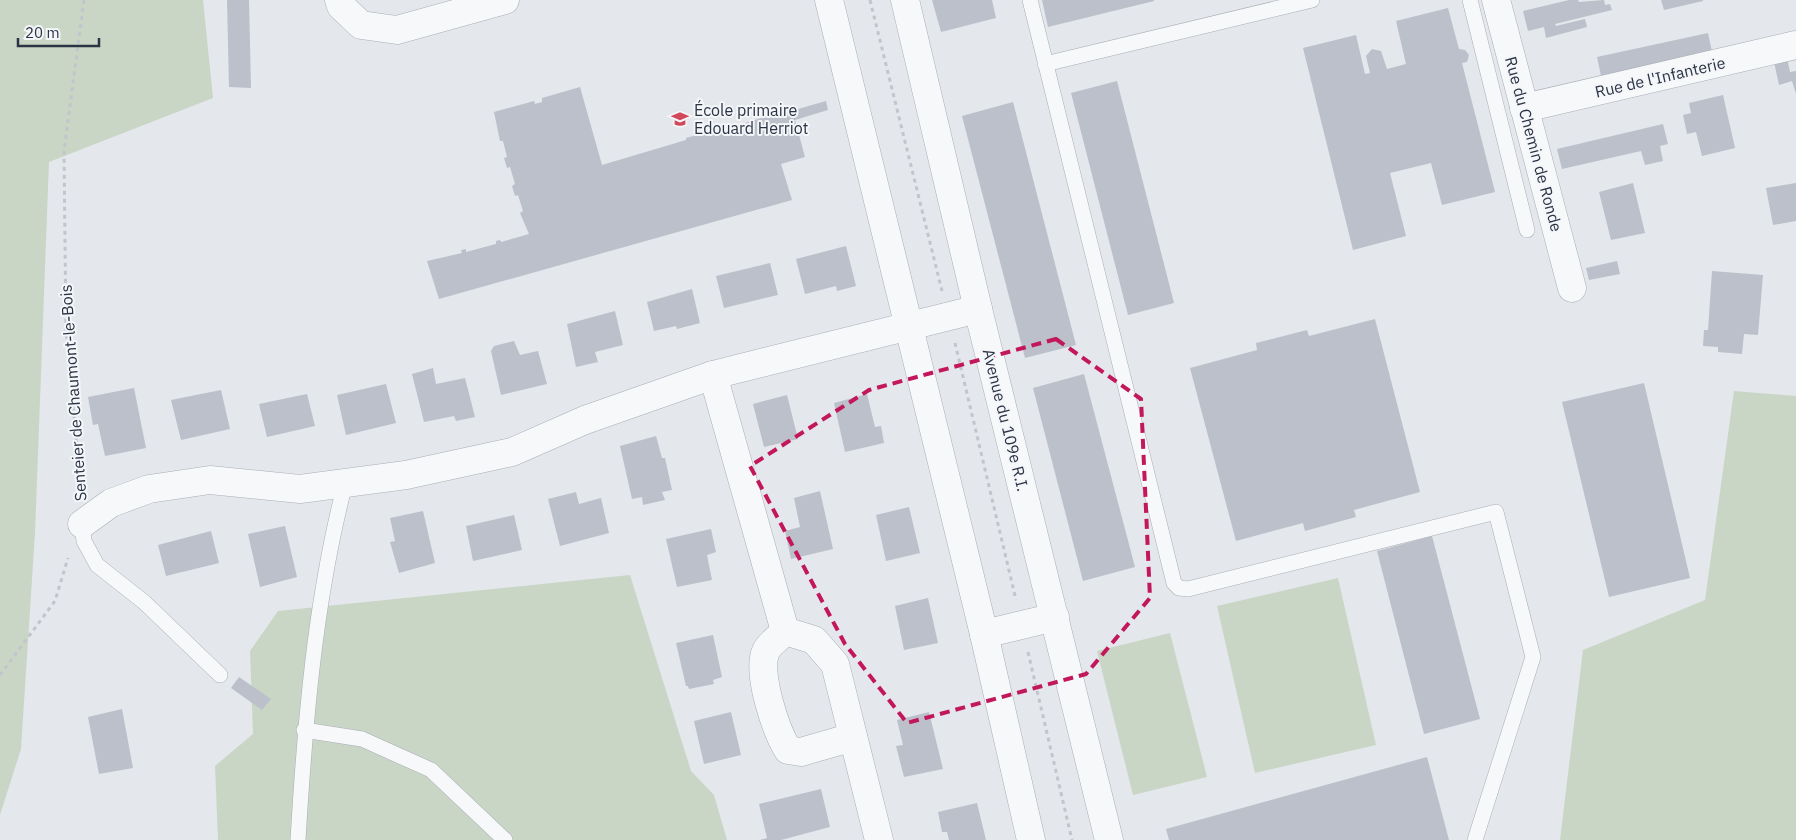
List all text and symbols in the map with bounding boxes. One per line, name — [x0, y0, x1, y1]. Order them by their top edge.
scale bar — [18, 15, 99, 47]
text: 20 m — [25, 23, 60, 42]
street label: Rue de l'Infanterie — [1593, 52, 1727, 102]
street label: Rue du Chemin de Ronde — [1501, 54, 1567, 234]
place label: École primaire Edouard Herriot — [694, 99, 808, 138]
school or university icon: École primaire Edouard Herriot — [670, 109, 690, 129]
street label: Senteier de Chaumont-le-Bois — [55, 284, 91, 502]
street label: Avenue du 109e R.I. — [979, 347, 1033, 493]

